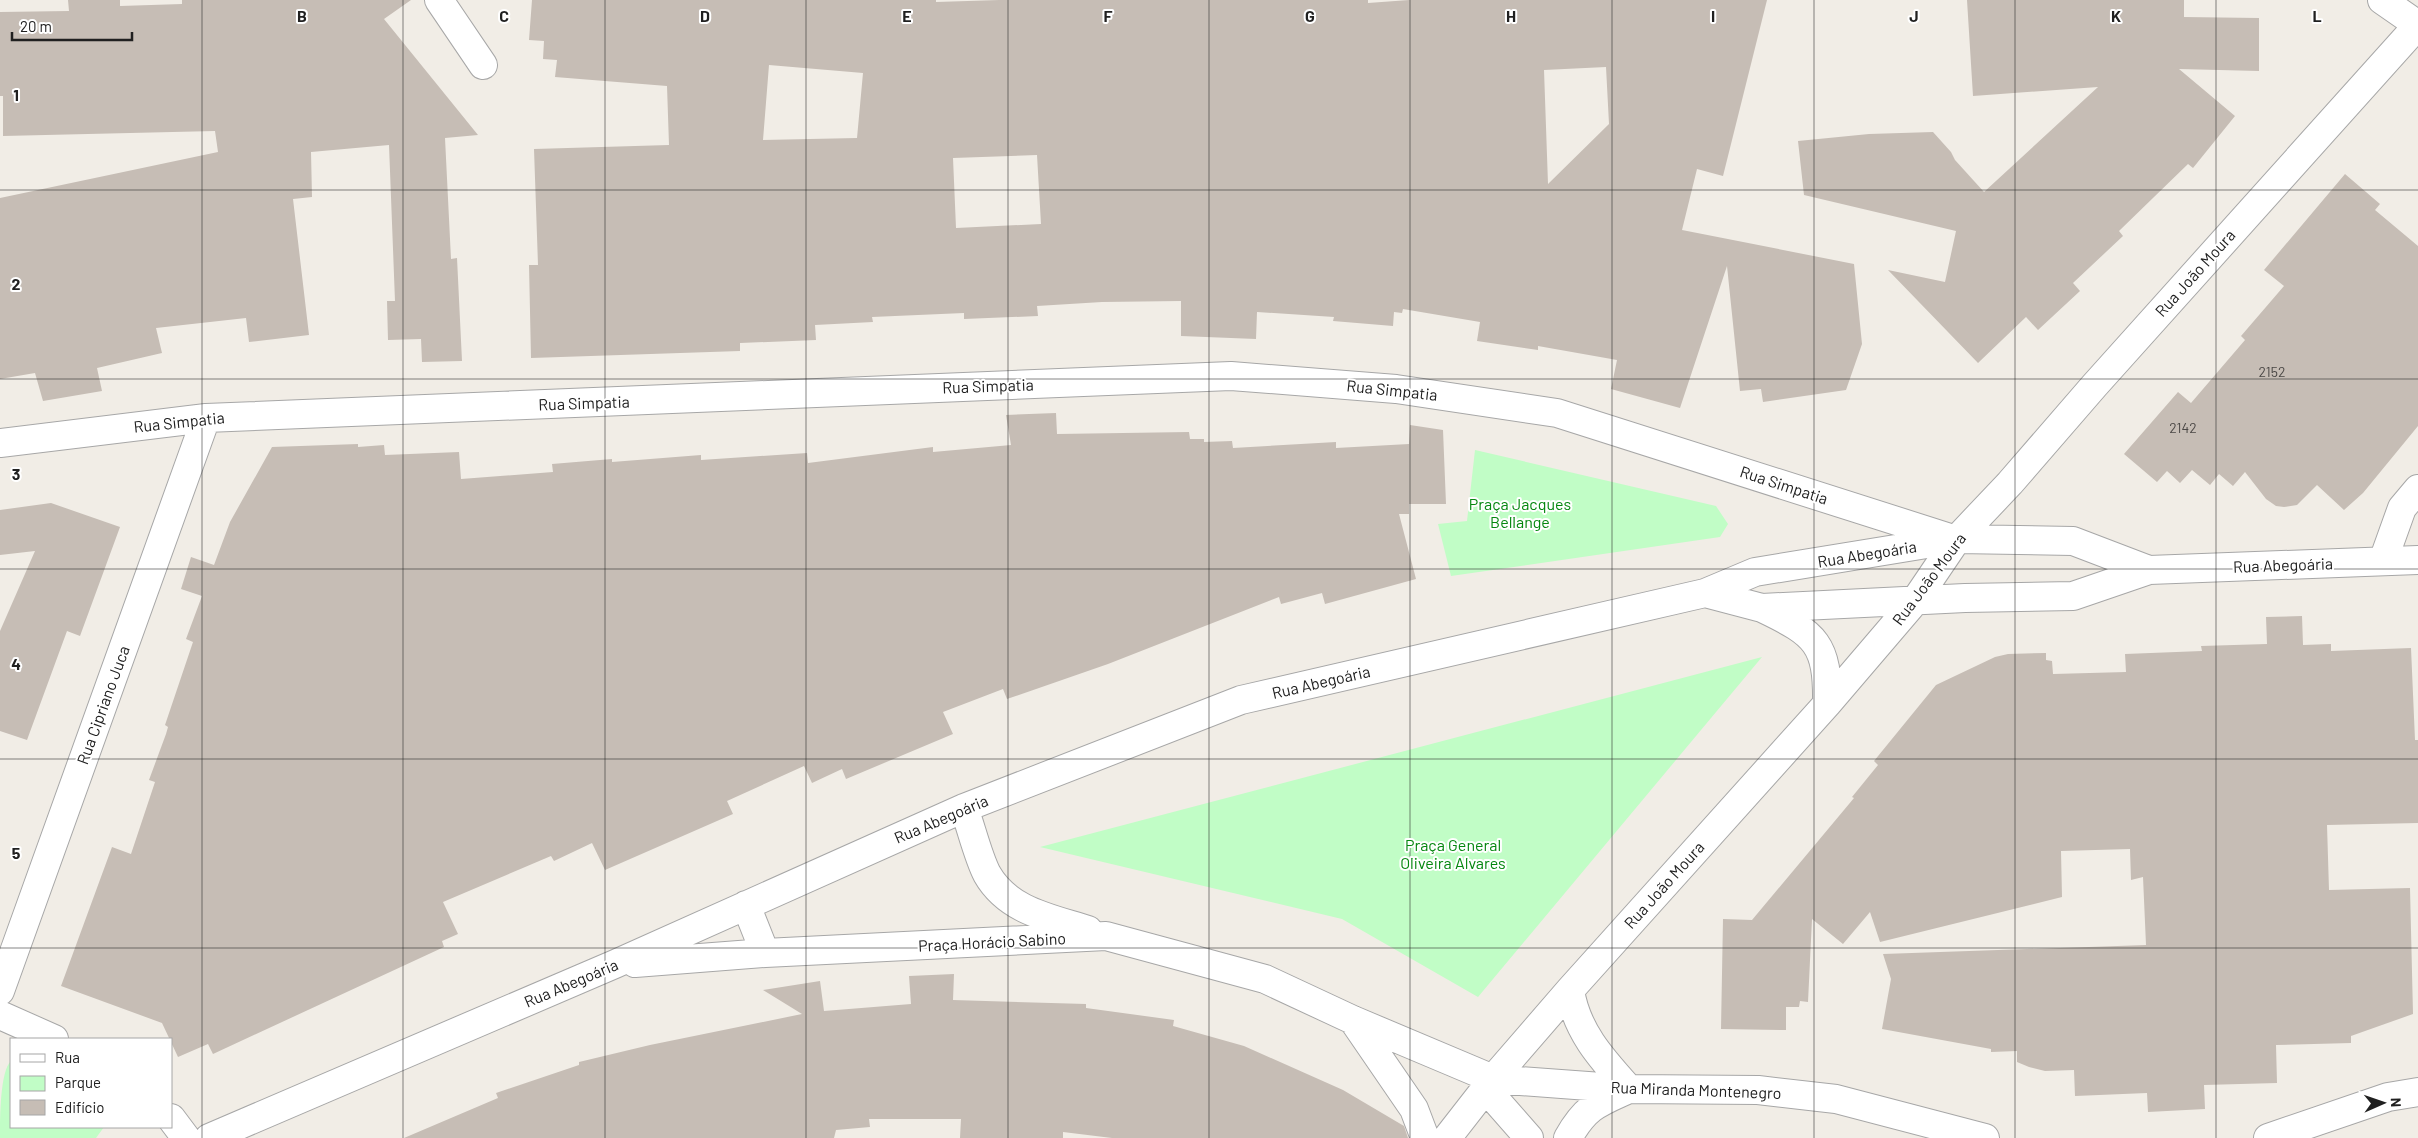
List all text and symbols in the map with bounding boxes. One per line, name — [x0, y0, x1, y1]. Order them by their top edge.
text: B — [297, 6, 307, 25]
text: C — [499, 6, 509, 25]
text: D — [700, 6, 710, 25]
text: E — [902, 6, 912, 25]
text: F — [1104, 6, 1113, 25]
text: G — [1305, 6, 1315, 25]
text: H — [1506, 6, 1516, 25]
text: I — [1711, 6, 1715, 25]
text: J — [1909, 6, 1919, 25]
text: K — [2111, 6, 2121, 25]
text: L — [2312, 6, 2322, 25]
scale bar — [12, 10, 132, 42]
text: 20 m — [20, 17, 52, 35]
text: 1 — [13, 85, 19, 104]
street label: Rua João Moura — [2151, 225, 2239, 320]
text: 2 — [12, 274, 21, 293]
house number: 2152 — [2259, 363, 2285, 380]
street label: Rua Simpatia — [942, 374, 1034, 397]
street label: Rua Simpatia — [1346, 375, 1439, 404]
street label: Rua Simpatia — [538, 391, 630, 414]
street label: Rua Simpatia — [132, 407, 225, 436]
house number: 2142 — [2169, 419, 2197, 436]
street label: Rua Simpatia — [1738, 461, 1831, 508]
text: 3 — [12, 464, 20, 483]
park label: Praça Jacques Bellange — [1469, 494, 1571, 531]
street label: Rua João Moura — [1888, 529, 1969, 628]
street label: Rua Abegoária — [1816, 536, 1918, 571]
street label: Rua Abegoária — [2233, 553, 2333, 576]
street label: Rua Cipriano Juca — [72, 643, 133, 767]
text: 4 — [11, 654, 21, 673]
street label: Rua Abegoária — [1270, 661, 1372, 702]
street label: Rua Abegoária — [891, 790, 991, 847]
park label: Praça General Oliveira Alvares — [1400, 835, 1506, 872]
street label: Rua João Moura — [1620, 837, 1708, 932]
text: 5 — [12, 843, 21, 862]
street label: Praça Horácio Sabino — [918, 928, 1066, 955]
street label: Rua Abegoária — [521, 954, 621, 1011]
legend — [10, 1038, 172, 1128]
text: Rua — [55, 1048, 80, 1066]
text: Parque — [55, 1073, 101, 1091]
street label: Rua Miranda Montenegro — [1610, 1077, 1782, 1102]
north arrow — [2358, 1078, 2408, 1128]
text: Edifício — [55, 1098, 104, 1116]
text: N — [2388, 1098, 2405, 1107]

